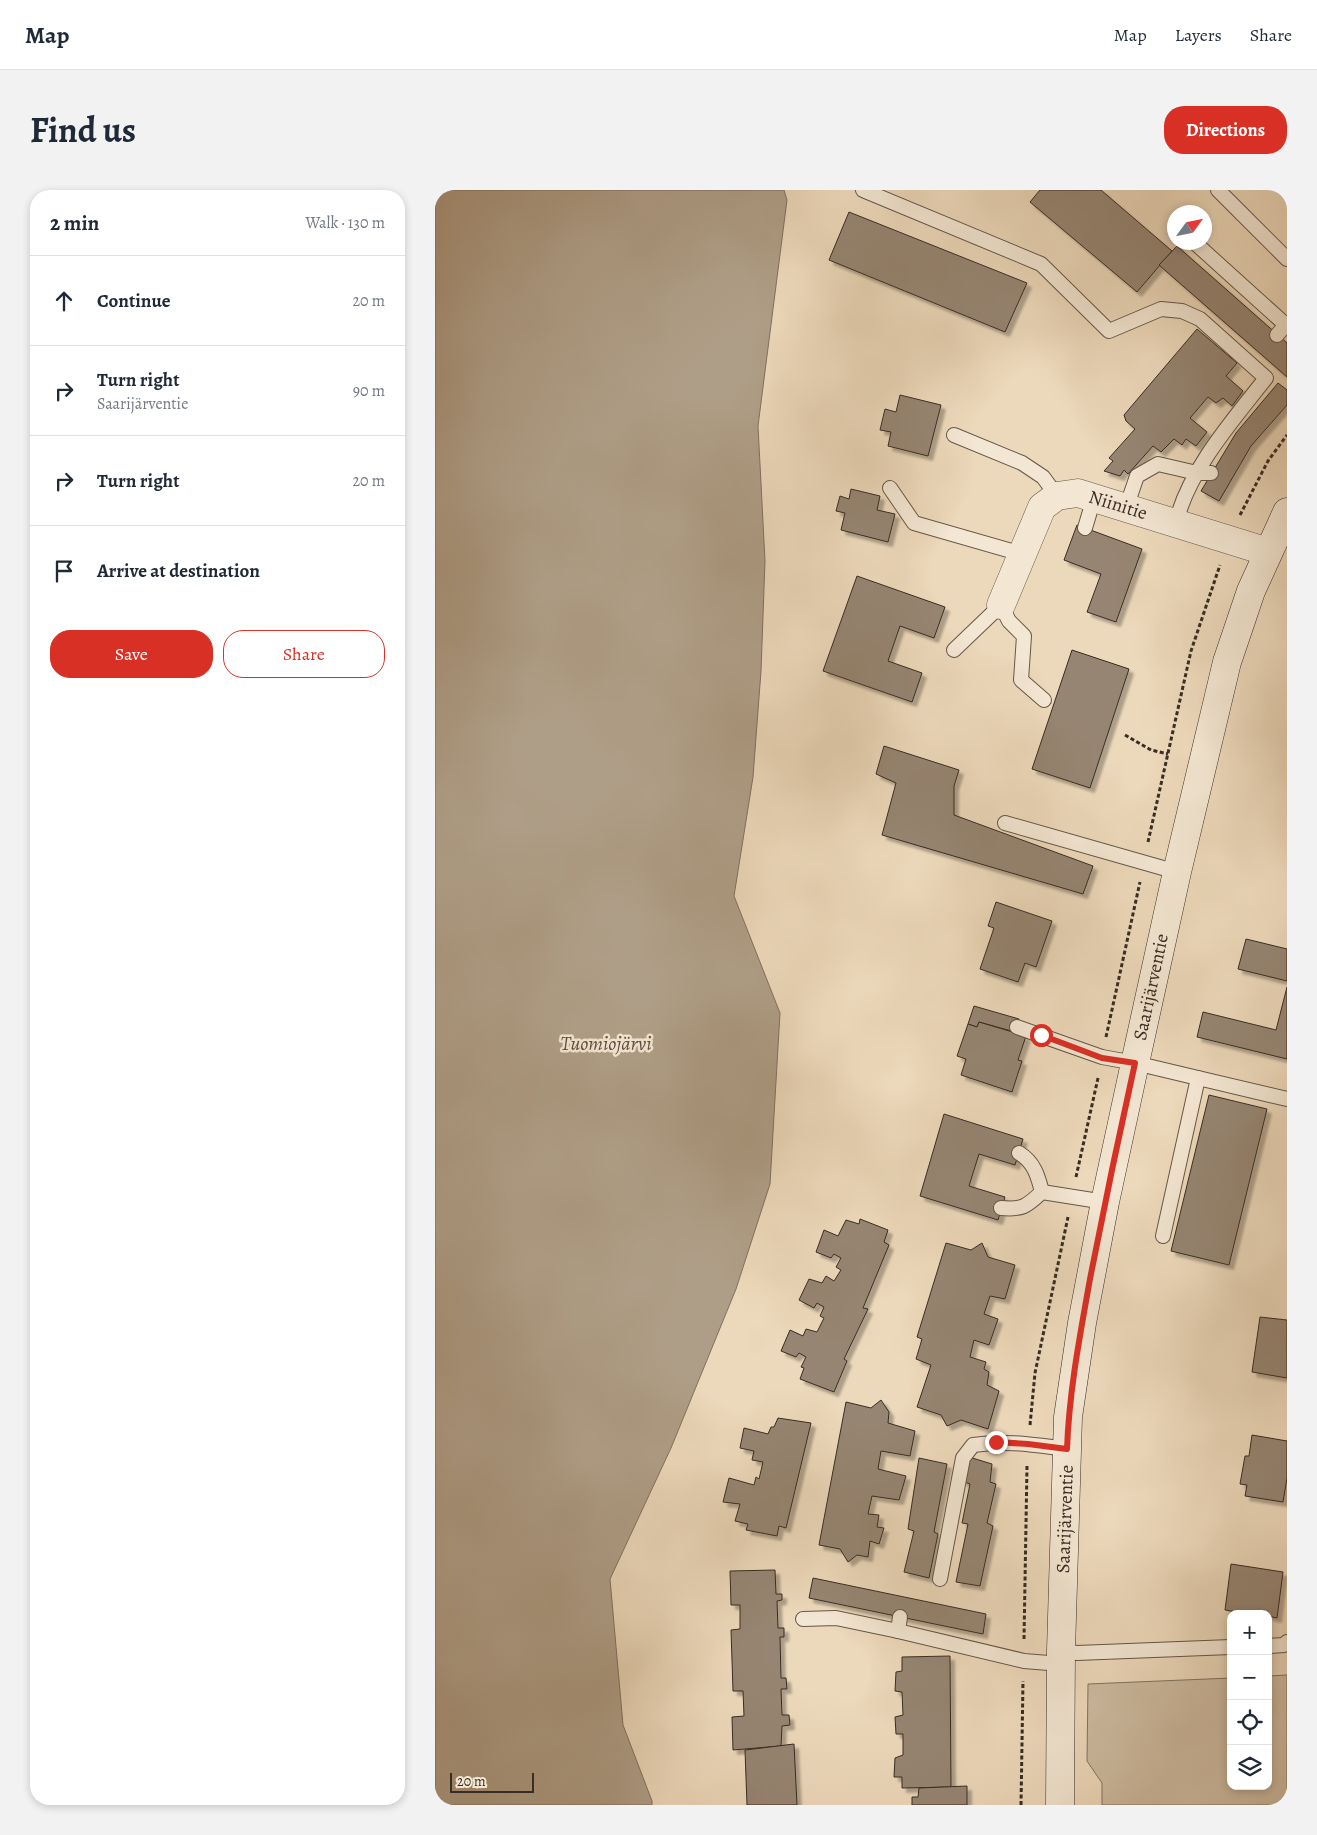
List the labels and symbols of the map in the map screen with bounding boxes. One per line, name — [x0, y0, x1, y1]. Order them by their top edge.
north arrow — [1167, 205, 1212, 250]
street label: Niinitie — [1085, 484, 1151, 526]
street label: Saarijärventie — [1127, 931, 1175, 1043]
route start — [1030, 1024, 1053, 1047]
water label: Tuomiojärvi — [561, 1030, 651, 1057]
route end — [985, 1431, 1008, 1454]
street label: Saarijärventie — [1050, 1464, 1080, 1574]
scale bar — [450, 1770, 534, 1793]

